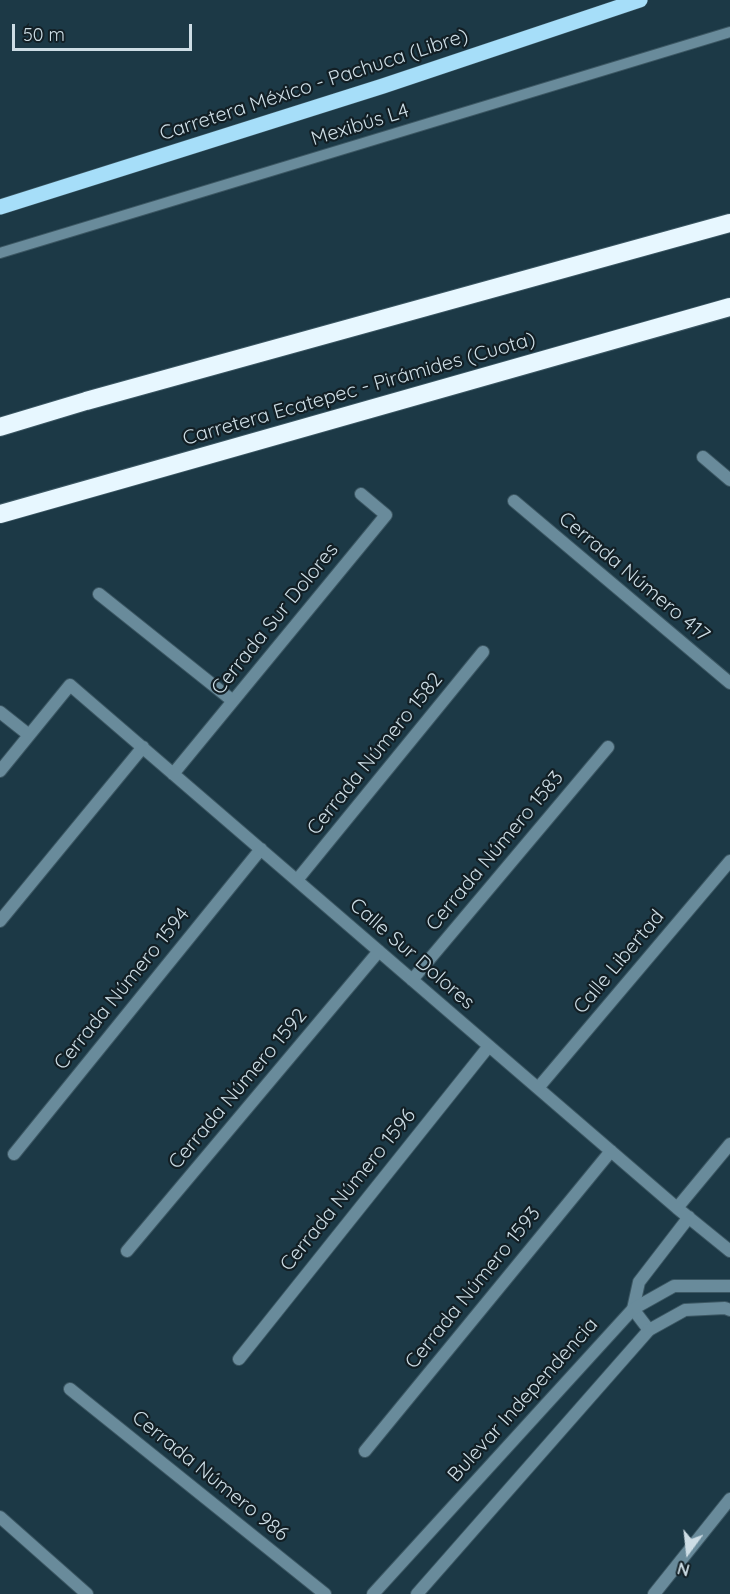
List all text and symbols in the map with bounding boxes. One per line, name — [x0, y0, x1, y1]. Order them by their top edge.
scale bar — [15, 12, 195, 50]
text: 50 m — [23, 23, 65, 46]
street label: Carretera México - Pachuca (Libre) — [157, 24, 471, 146]
street label: Mexibús L4 — [308, 99, 412, 151]
street label: Carretera Ecatepec - Pirámides (Cuota) — [180, 327, 538, 451]
street label: Cerrada Número 417 — [554, 507, 714, 647]
street label: Cerrada Sur Dolores — [206, 538, 344, 700]
street label: Cerrada Número 1582 — [302, 668, 448, 840]
street label: Cerrada Número 1583 — [421, 766, 569, 936]
street label: Calle Sur Dolores — [345, 893, 479, 1015]
street label: Cerrada Número 1594 — [49, 903, 195, 1075]
street label: Calle Libertad — [569, 905, 669, 1019]
street label: Cerrada Número 1592 — [164, 1004, 312, 1174]
street label: Cerrada Número 1596 — [275, 1104, 421, 1276]
street label: Cerrada Número 1593 — [400, 1202, 546, 1374]
street label: Bulevar Independencia — [443, 1313, 603, 1487]
street label: Cerrada Número 986 — [127, 1406, 293, 1546]
north arrow — [658, 1522, 718, 1582]
text: N — [675, 1558, 692, 1581]

